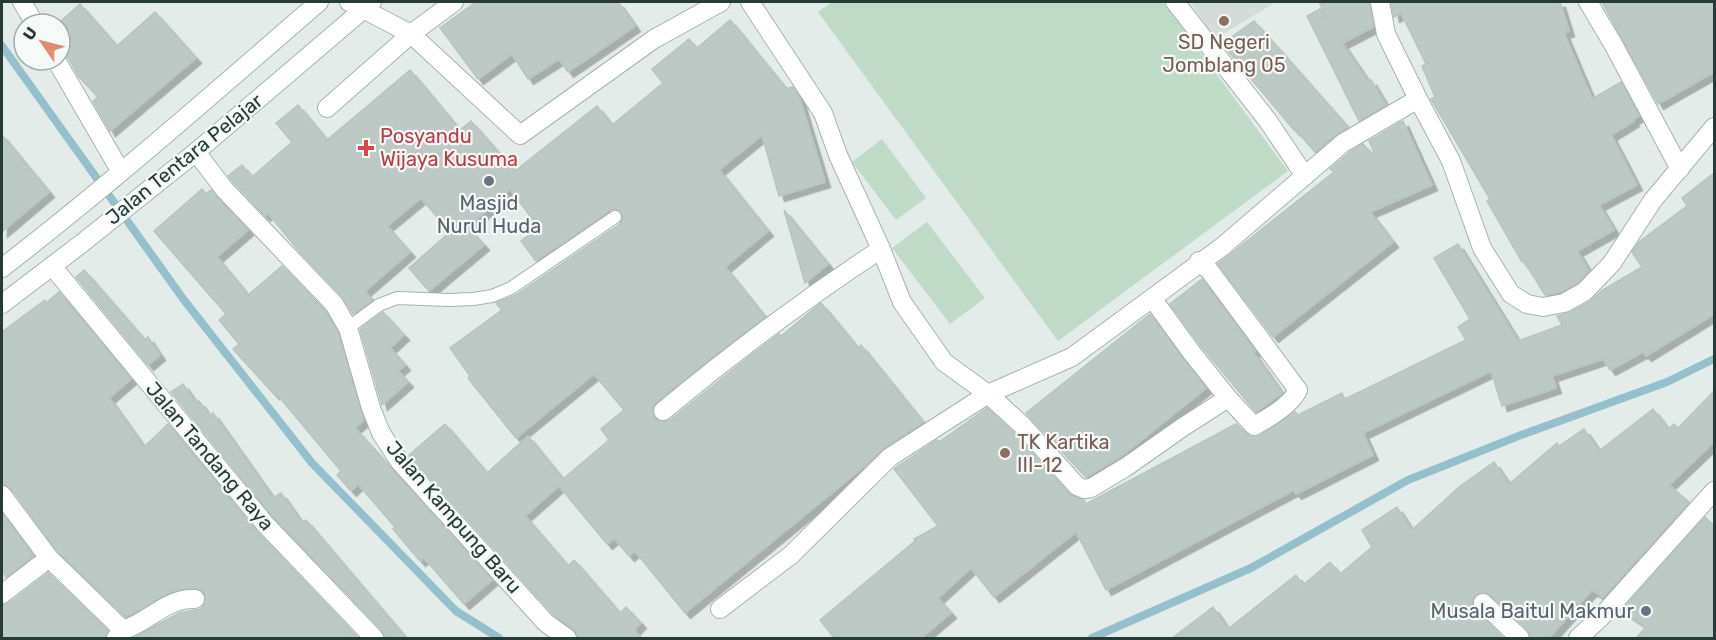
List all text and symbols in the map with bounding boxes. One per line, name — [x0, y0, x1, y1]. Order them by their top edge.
north arrow — [12, 12, 72, 72]
marker: SD Negeri Jomblang 05 — [1217, 14, 1231, 28]
text: U — [19, 23, 41, 44]
place label: SD Negeri Jomblang 05 — [1162, 30, 1286, 77]
street label: Jalan Tentara Pelajar — [101, 88, 268, 230]
place label: Posyandu Wijaya Kusuma — [380, 124, 518, 171]
marker: Posyandu Wijaya Kusuma — [357, 139, 375, 157]
marker: Masjid Nurul Huda — [482, 174, 496, 188]
place label: Masjid Nurul Huda — [437, 191, 541, 238]
street label: Jalan Tandang Raya — [141, 377, 279, 535]
place label: TK Kartika III-12 — [1017, 430, 1110, 477]
street label: Jalan Kampung Baru — [381, 436, 527, 598]
marker: TK Kartika III-12 — [998, 446, 1012, 460]
place label: Musala Baitul Makmur — [1431, 599, 1634, 623]
marker: Musala Baitul Makmur — [1639, 604, 1653, 618]

